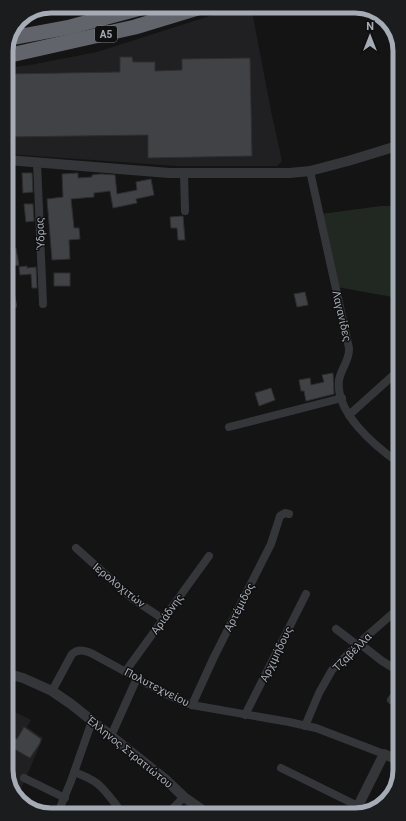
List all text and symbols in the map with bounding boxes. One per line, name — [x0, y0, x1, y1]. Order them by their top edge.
north arrow — [350, 16, 390, 56]
text: N — [366, 20, 374, 33]
road number: Α5 — [95, 26, 117, 42]
street label: Ύδρας — [33, 217, 48, 250]
street label: Λαγανίδες — [329, 289, 354, 343]
street label: Ιερολοχιτών — [90, 560, 148, 611]
street label: Αρτέμιδος — [222, 581, 257, 634]
street label: Αριάδνης — [148, 591, 186, 637]
street label: Αρχιμήδους — [257, 624, 295, 684]
street label: Τζαβέλλα — [330, 630, 375, 674]
street label: Πολυτεχνείου — [122, 666, 191, 709]
street label: Έλληνος Στρατιώτου — [84, 713, 175, 791]

